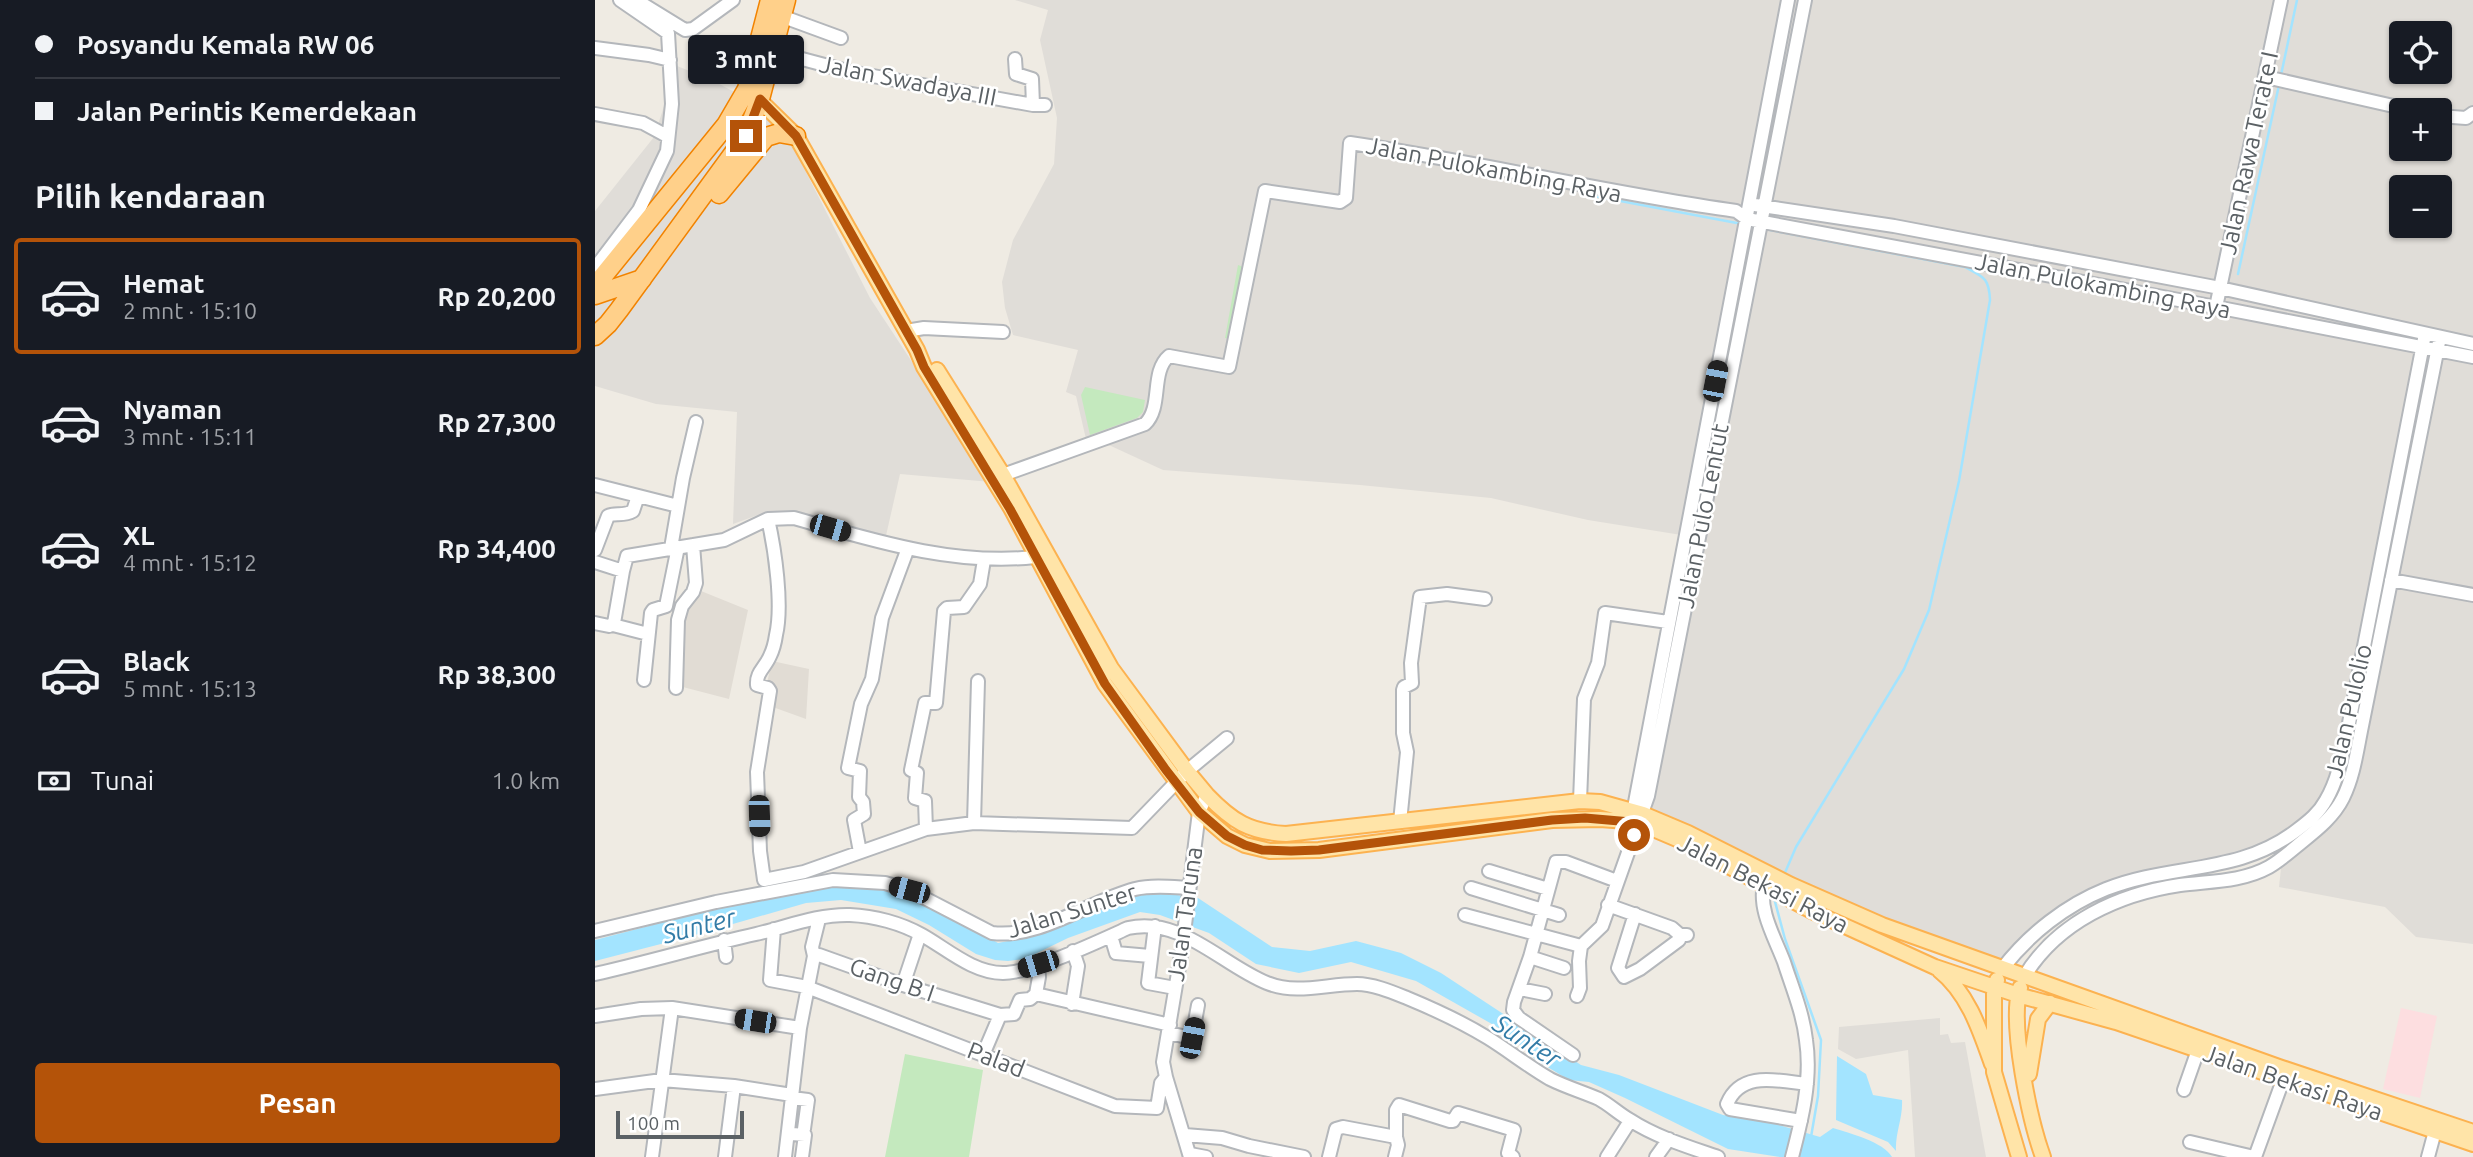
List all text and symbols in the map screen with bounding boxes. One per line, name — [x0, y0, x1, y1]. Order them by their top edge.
map controls — [2389, 21, 2452, 238]
button: locate — [2389, 21, 2452, 84]
text: Posyandu Kemala RW 06 — [77, 30, 374, 59]
callout: 3 mnt — [688, 34, 804, 83]
text: 3 mnt — [715, 47, 777, 72]
street label: Jalan Rawa Terate I — [2214, 49, 2283, 257]
street label: Jalan Swadaya III — [817, 50, 999, 111]
text: Jalan Perintis Kemerdekaan — [77, 97, 417, 126]
button: + — [2389, 98, 2452, 161]
route end — [730, 120, 762, 152]
street label: Jalan Pulokambing Raya — [1364, 131, 1624, 208]
button: − — [2389, 175, 2452, 238]
text: Pilih kendaraan — [35, 178, 266, 214]
street label: Jalan Pulokambing Raya — [1973, 247, 2233, 324]
icon: car — [39, 265, 102, 328]
text: Hemat — [123, 269, 205, 298]
text: Rp 20,200 — [437, 282, 556, 311]
text: 2 mnt · 15:10 — [123, 298, 257, 323]
car — [1701, 358, 1730, 404]
icon: car — [39, 391, 102, 454]
text: Nyaman — [123, 395, 222, 424]
text: Rp 27,300 — [437, 408, 556, 437]
street label: Jalan Pulo Lentut — [1671, 421, 1734, 611]
text: 3 mnt · 15:11 — [123, 424, 257, 449]
car — [807, 512, 854, 544]
icon: car — [39, 517, 102, 580]
text: XL — [123, 521, 154, 550]
text: Rp 34,400 — [437, 534, 556, 563]
text: 4 mnt · 15:12 — [123, 550, 257, 575]
street label: Jalan Pulolio — [2320, 641, 2377, 780]
icon: car — [39, 643, 102, 706]
text: Black — [123, 647, 190, 676]
text: Rp 38,300 — [437, 660, 556, 689]
text: 5 mnt · 15:13 — [123, 676, 257, 701]
icon: cash — [35, 762, 73, 800]
text: Tunai — [91, 766, 154, 795]
text: 1.0 km — [492, 768, 560, 793]
car — [748, 795, 771, 837]
route start — [1618, 819, 1650, 851]
street label: Jalan Bekasi Raya — [1673, 829, 1853, 938]
street label: Jalan Taruna — [1162, 845, 1207, 983]
car — [886, 874, 933, 906]
street label: Jalan Sunter — [1004, 878, 1140, 943]
water label: Sunter — [658, 902, 740, 949]
car — [1015, 948, 1062, 980]
street label: Gang B I — [846, 952, 938, 1007]
car — [733, 1007, 778, 1035]
water label: Sunter — [1487, 1008, 1567, 1074]
car — [1178, 1015, 1207, 1061]
street label: Palad — [964, 1036, 1029, 1083]
street label: Jalan Bekasi Raya — [2200, 1039, 2386, 1126]
button: Pesan — [35, 1063, 560, 1143]
scale bar — [616, 1108, 744, 1140]
text: 100 m — [627, 1112, 680, 1134]

